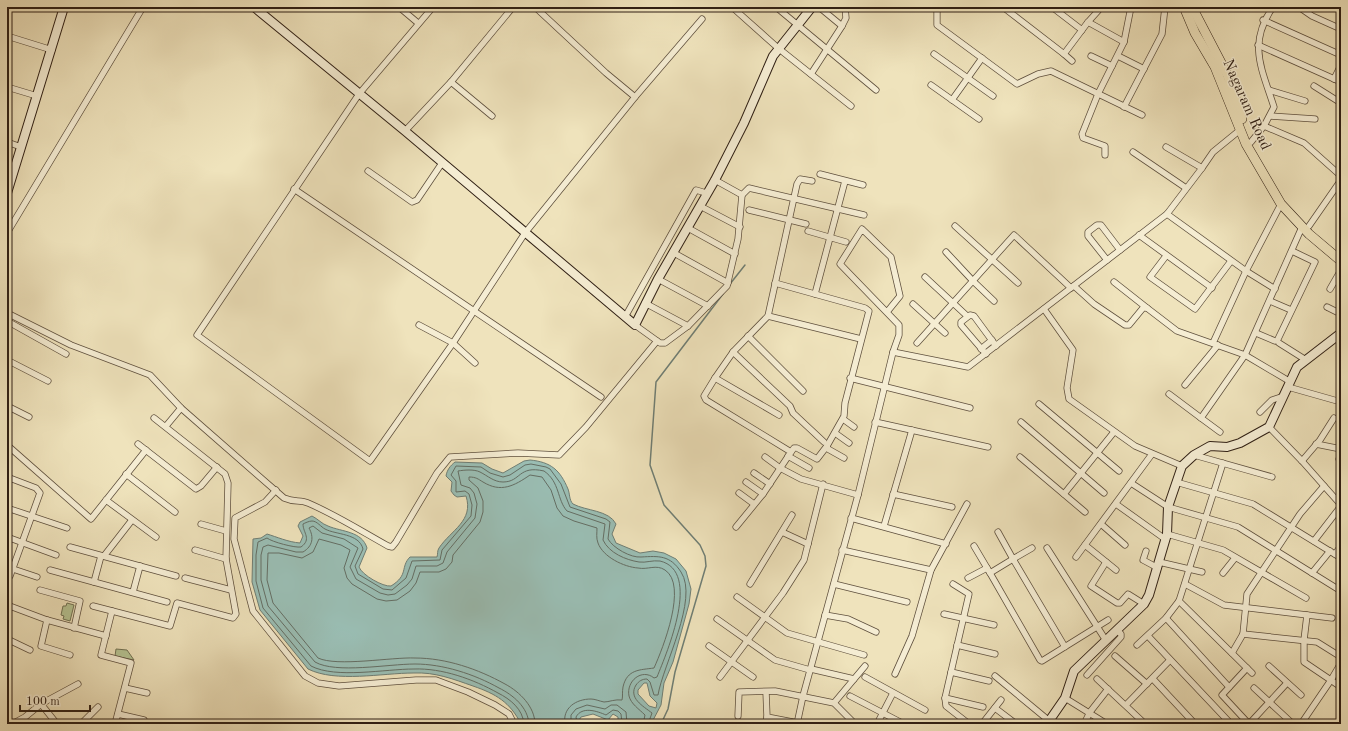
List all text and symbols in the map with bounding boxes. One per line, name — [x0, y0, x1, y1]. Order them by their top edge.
street label: Nagaram Road — [1219, 57, 1273, 153]
scale bar — [20, 687, 90, 713]
text: 100 m — [26, 696, 60, 708]

